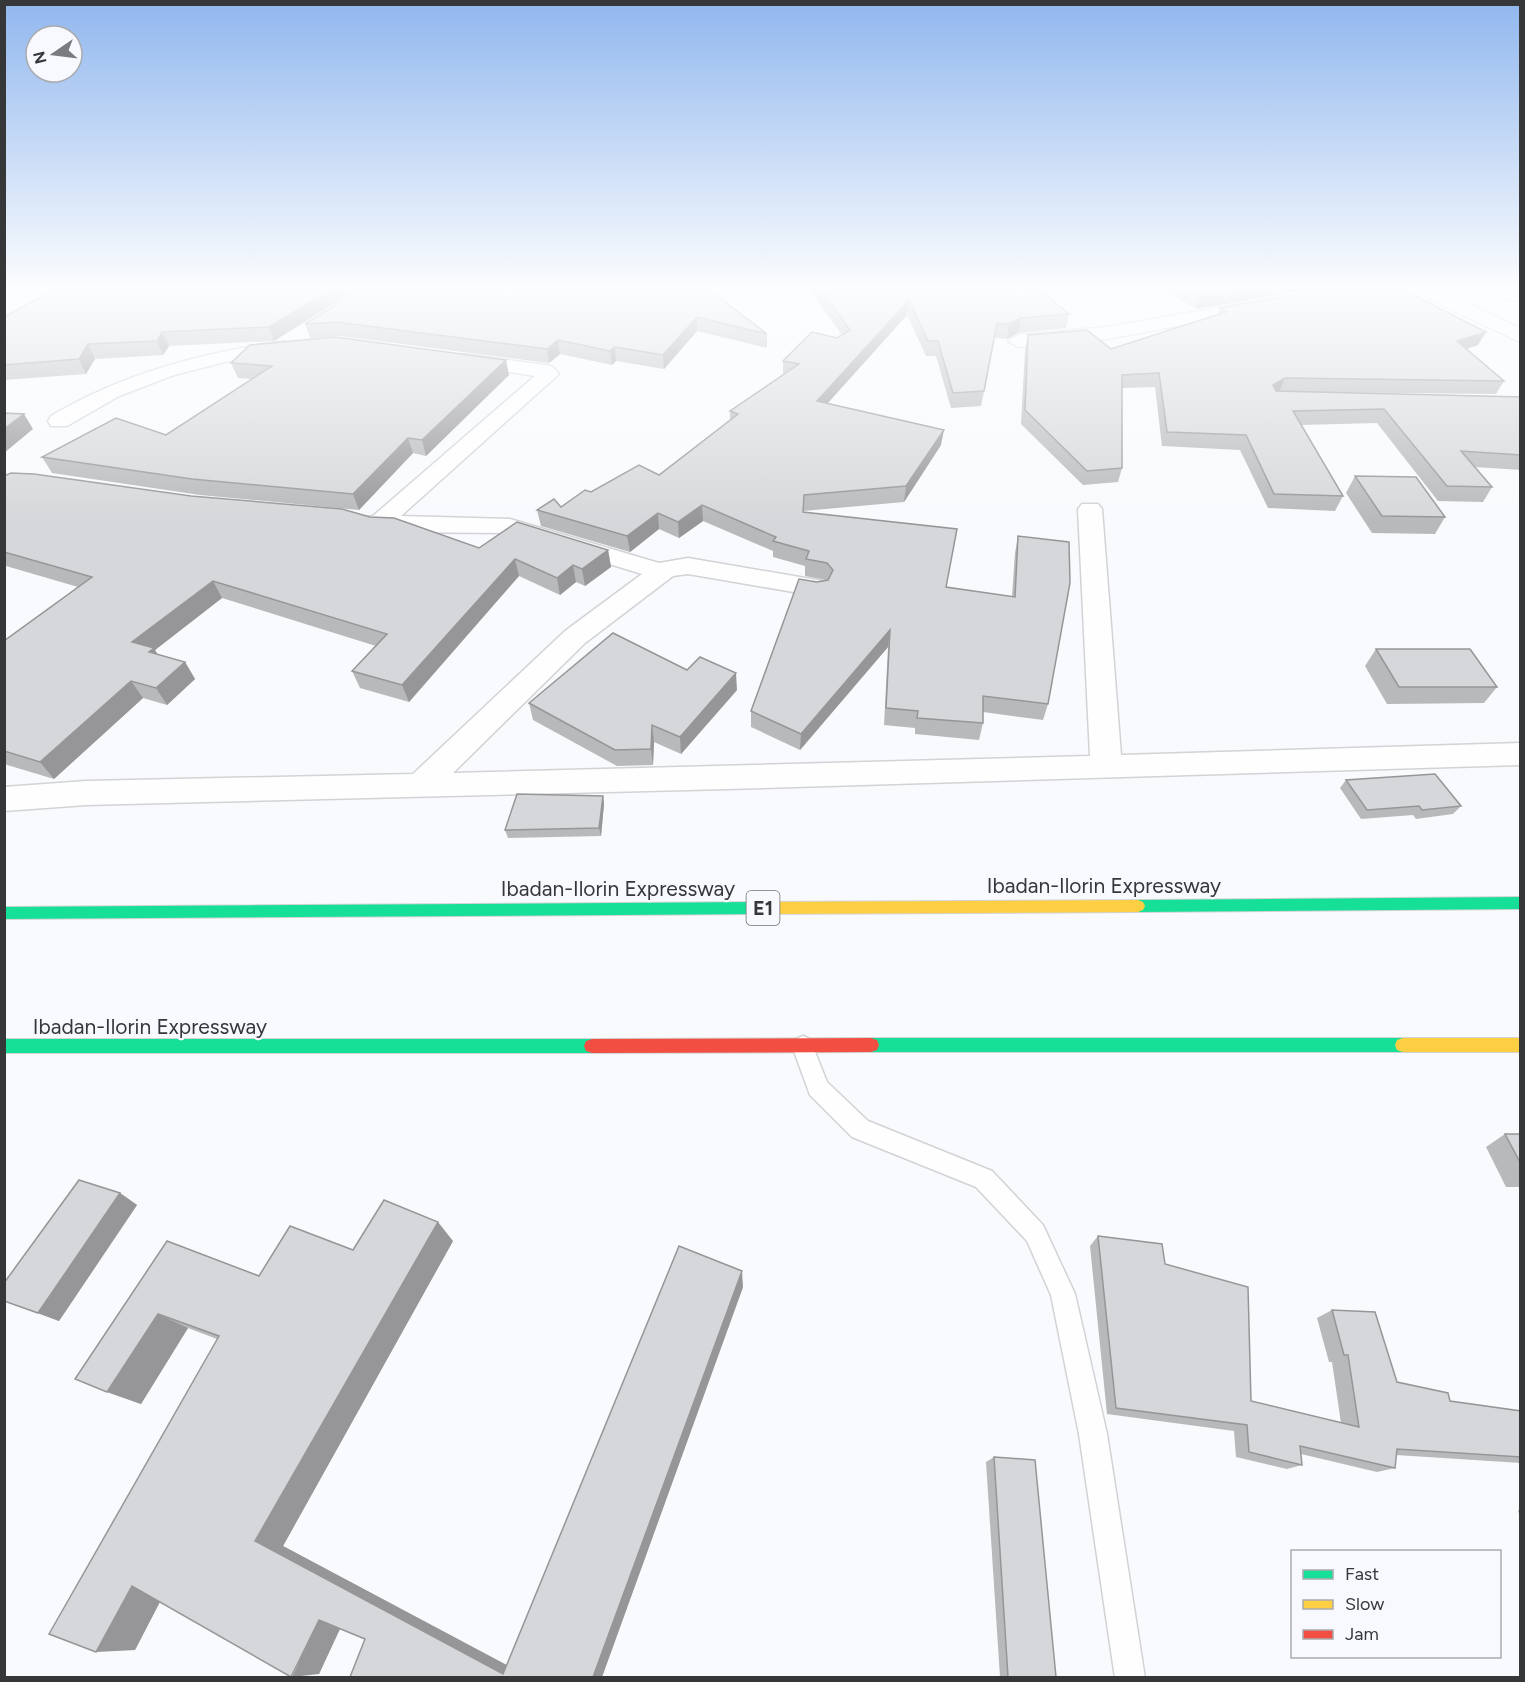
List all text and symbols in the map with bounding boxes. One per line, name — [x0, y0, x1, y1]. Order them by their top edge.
north arrow — [24, 24, 84, 84]
text: N — [29, 49, 51, 66]
street label: Ibadan-Ilorin Expressway — [987, 873, 1221, 898]
street label: Ibadan-Ilorin Expressway — [501, 876, 735, 901]
road number: E1 — [746, 891, 780, 925]
street label: Ibadan-Ilorin Expressway — [33, 1014, 267, 1039]
legend — [1291, 1550, 1501, 1658]
text: Fast — [1345, 1563, 1379, 1585]
text: Slow — [1345, 1593, 1384, 1615]
text: Jam — [1345, 1623, 1379, 1645]

